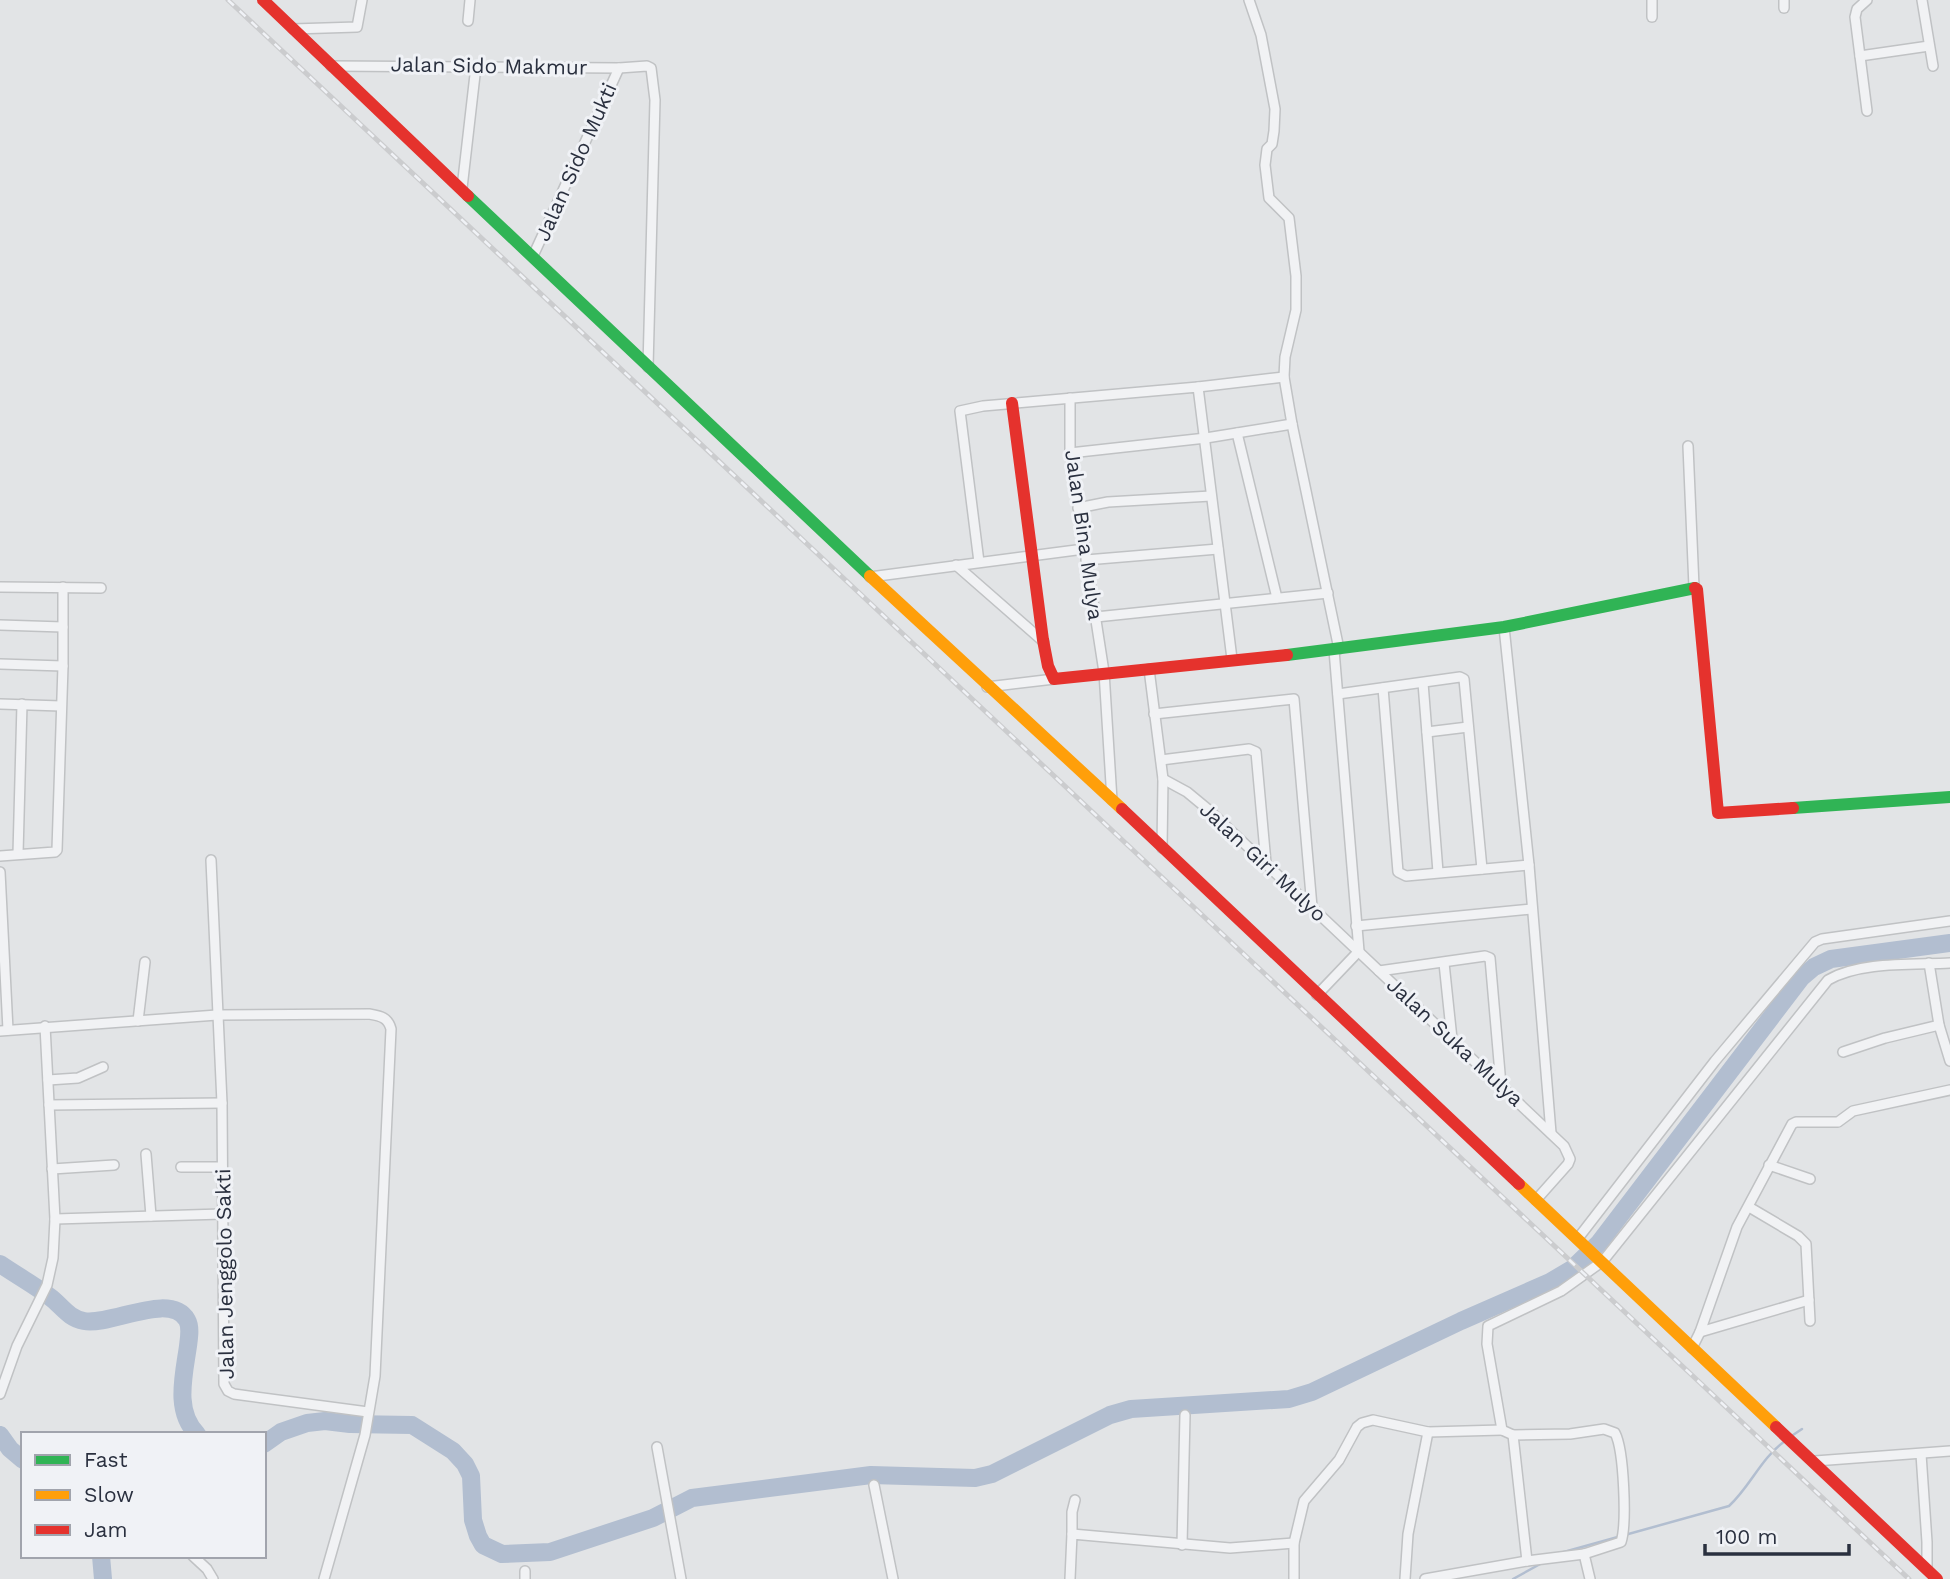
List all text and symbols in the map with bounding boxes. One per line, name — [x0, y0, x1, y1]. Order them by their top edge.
street label: Jalan Sido Makmur — [390, 51, 588, 80]
street label: Jalan Sido Mukti — [529, 79, 622, 245]
street label: Jalan Bina Mulya — [1060, 448, 1109, 622]
street label: Jalan Giri Mulyo — [1195, 797, 1332, 927]
street label: Jalan Suka Mulya — [1382, 972, 1529, 1111]
street label: Jalan Jenggolo Sakti — [210, 1168, 239, 1380]
legend — [21, 1432, 266, 1558]
text: Fast — [84, 1447, 128, 1472]
text: Slow — [84, 1482, 134, 1507]
scale bar — [1705, 1512, 1848, 1556]
text: Jam — [84, 1517, 127, 1542]
text: 100 m — [1716, 1524, 1778, 1549]

